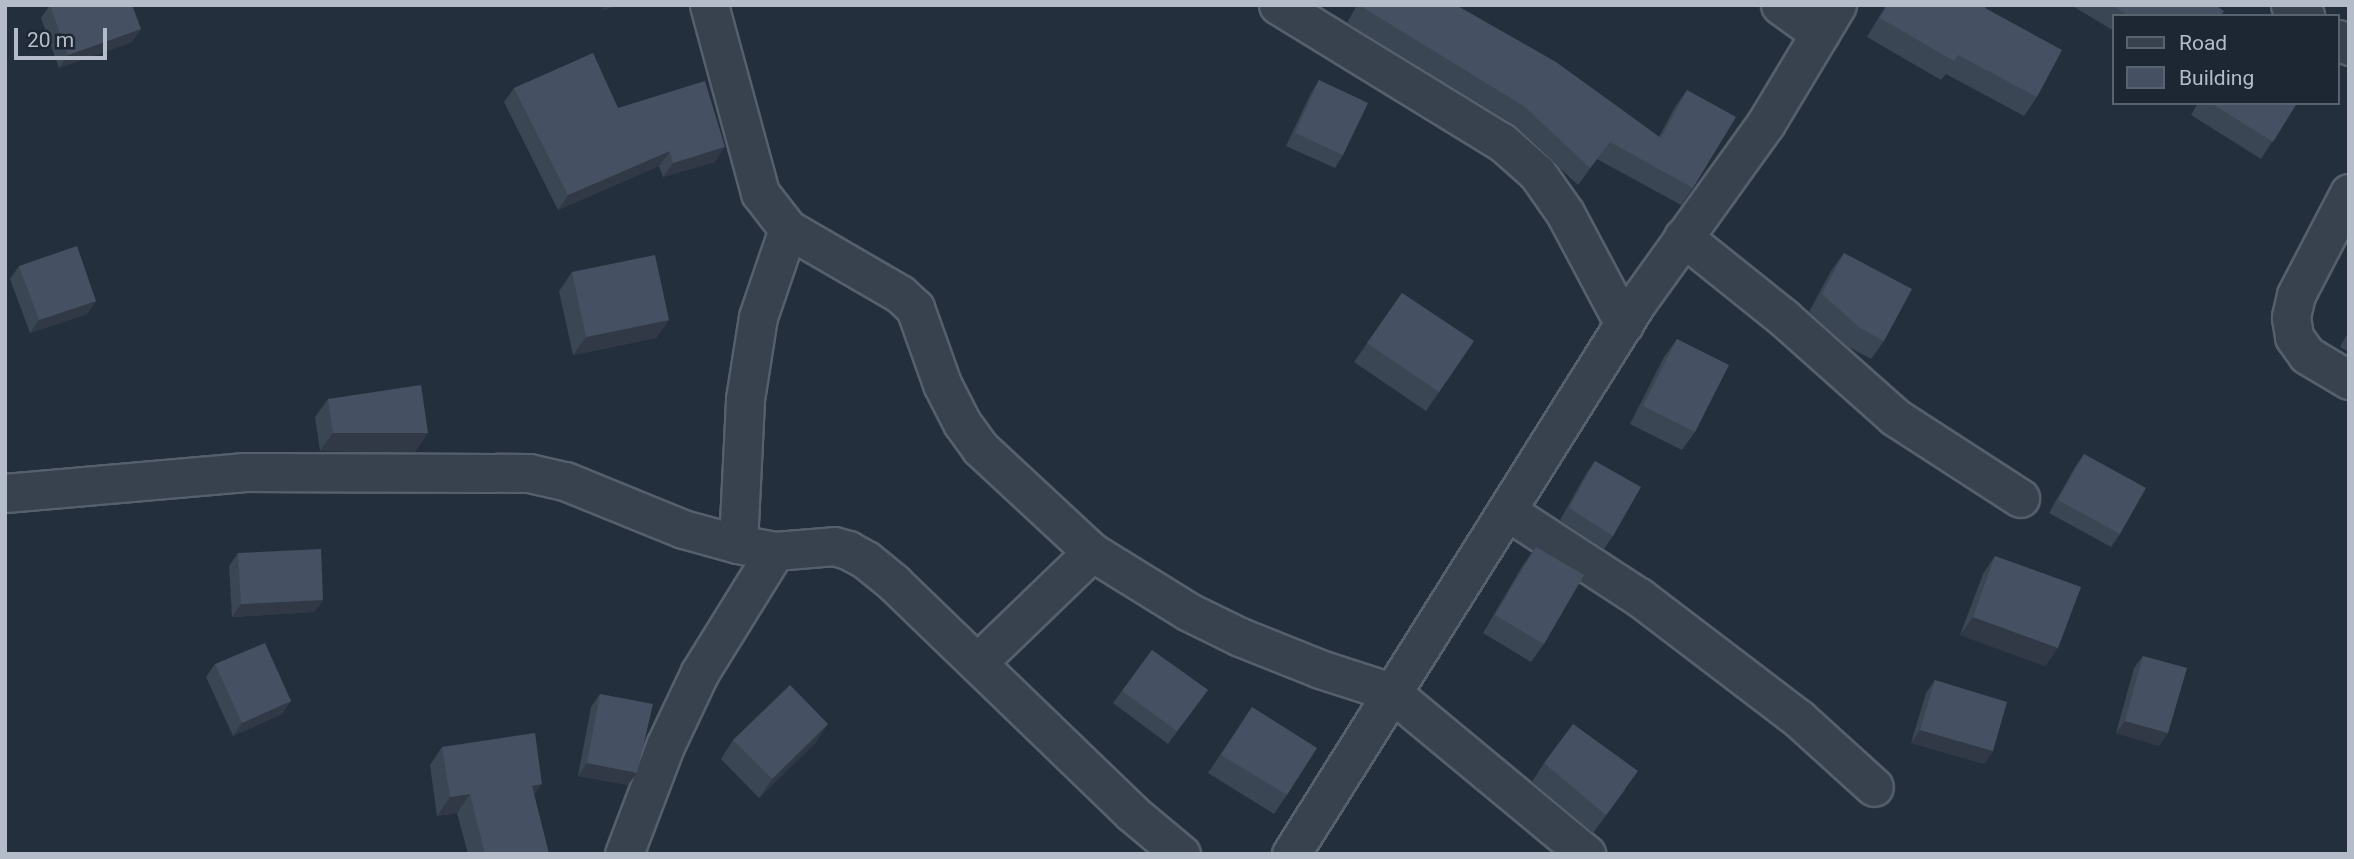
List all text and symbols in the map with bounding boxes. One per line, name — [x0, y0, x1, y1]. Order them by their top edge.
scale bar — [18, 14, 110, 58]
legend — [2112, 14, 2340, 105]
text: 20 m — [27, 28, 74, 52]
text: Road — [2179, 31, 2227, 55]
text: Building — [2179, 66, 2254, 90]

